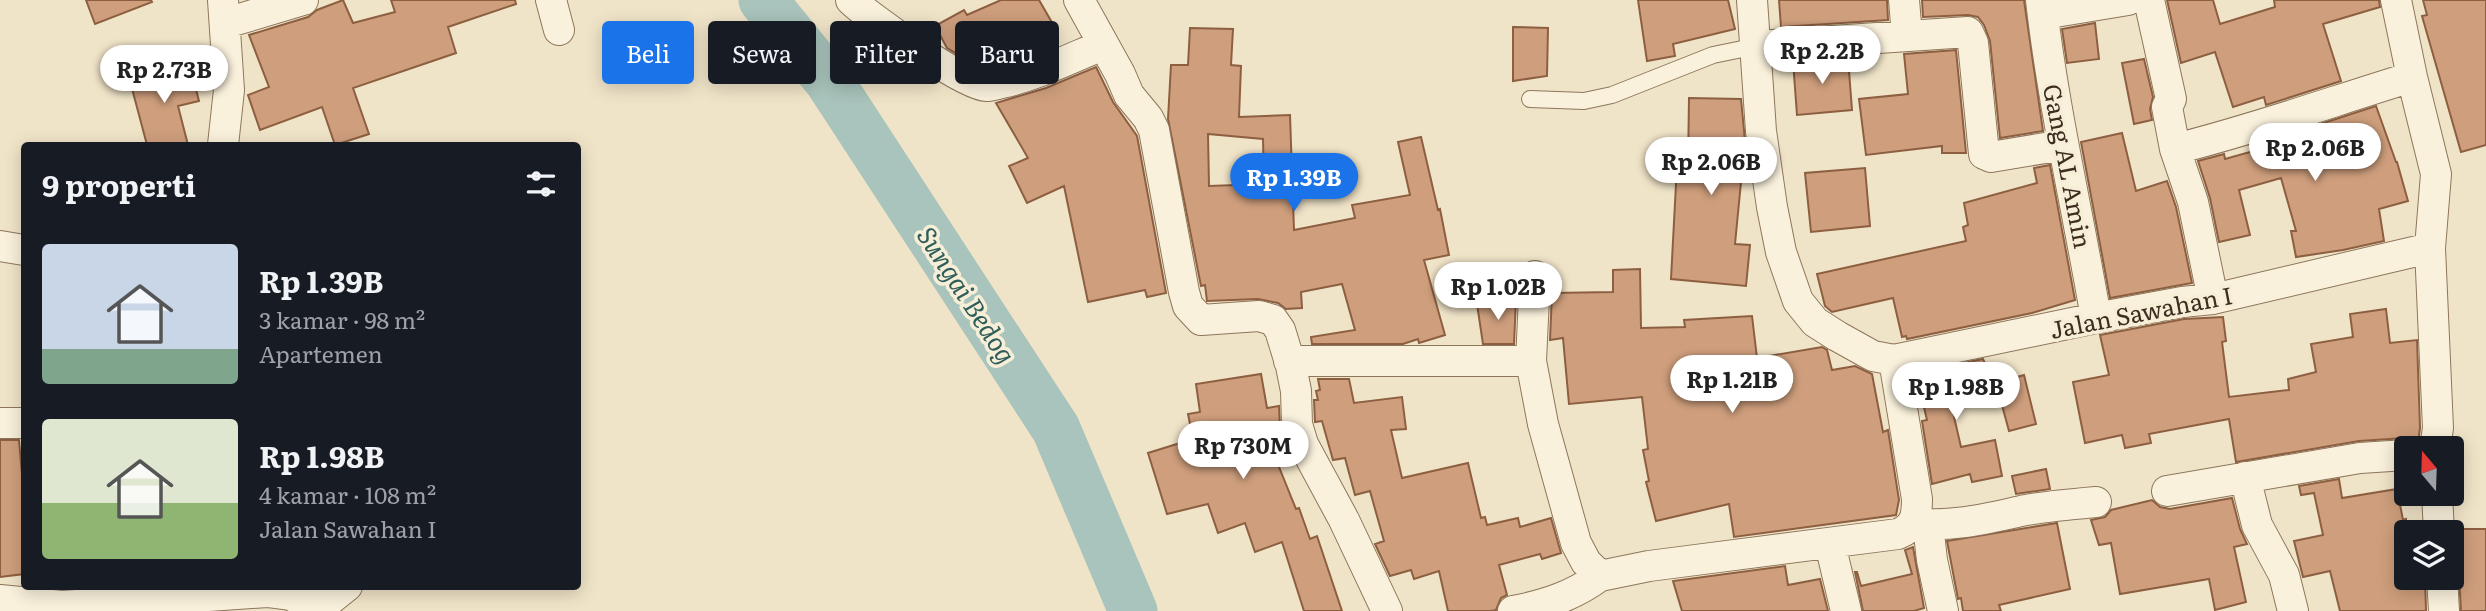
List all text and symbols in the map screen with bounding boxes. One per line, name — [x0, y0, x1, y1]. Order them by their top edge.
chip: Beli — [602, 21, 694, 84]
chip: Sewa — [708, 21, 816, 84]
chip: Filter — [830, 21, 941, 84]
chip: Baru — [955, 21, 1059, 84]
pin: Rp 2.2B — [1757, 27, 1887, 86]
text: Rp 2.2B — [1780, 32, 1864, 66]
pin: Rp 2.73B — [92, 46, 236, 105]
text: Rp 2.73B — [116, 51, 212, 85]
street label: Gang AL Amin — [2036, 81, 2102, 251]
pin: Rp 2.06B — [2243, 124, 2387, 183]
text: Rp 2.06B — [2265, 129, 2365, 163]
pin: Rp 2.06B — [1639, 138, 1783, 197]
text: Rp 2.06B — [1661, 143, 1761, 177]
pin: Rp 1.39B — [1222, 154, 1366, 213]
text: Rp 1.39B — [1246, 159, 1342, 193]
text: 9 properti — [42, 162, 196, 206]
icon: filters — [522, 165, 560, 203]
water label: Sungai Bedog — [909, 218, 1027, 370]
text: Rp 1.39B — [259, 258, 384, 302]
pin: Rp 1.02B — [1426, 262, 1570, 322]
text: Rp 1.02B — [1450, 268, 1546, 302]
icon: home — [98, 272, 182, 356]
street label: Jalan Sawahan I — [2047, 276, 2235, 346]
text: 3 kamar · 98 m² — [259, 302, 425, 336]
text: Apartemen — [259, 336, 383, 370]
pin: Rp 1.21B — [1660, 356, 1804, 415]
text: Rp 1.21B — [1686, 361, 1778, 395]
pin: Rp 1.98B — [1884, 362, 2028, 422]
text: Rp 1.98B — [1908, 368, 2004, 402]
pin: Rp 730M — [1178, 421, 1308, 481]
text: Rp 730M — [1194, 427, 1292, 461]
text: Rp 1.98B — [259, 433, 385, 477]
north arrow — [2394, 436, 2464, 506]
map controls — [2394, 436, 2464, 590]
icon: home — [98, 447, 182, 531]
text: 4 kamar · 108 m² — [259, 477, 436, 511]
text: Jalan Sawahan I — [259, 511, 437, 545]
button: layers — [2394, 520, 2464, 590]

